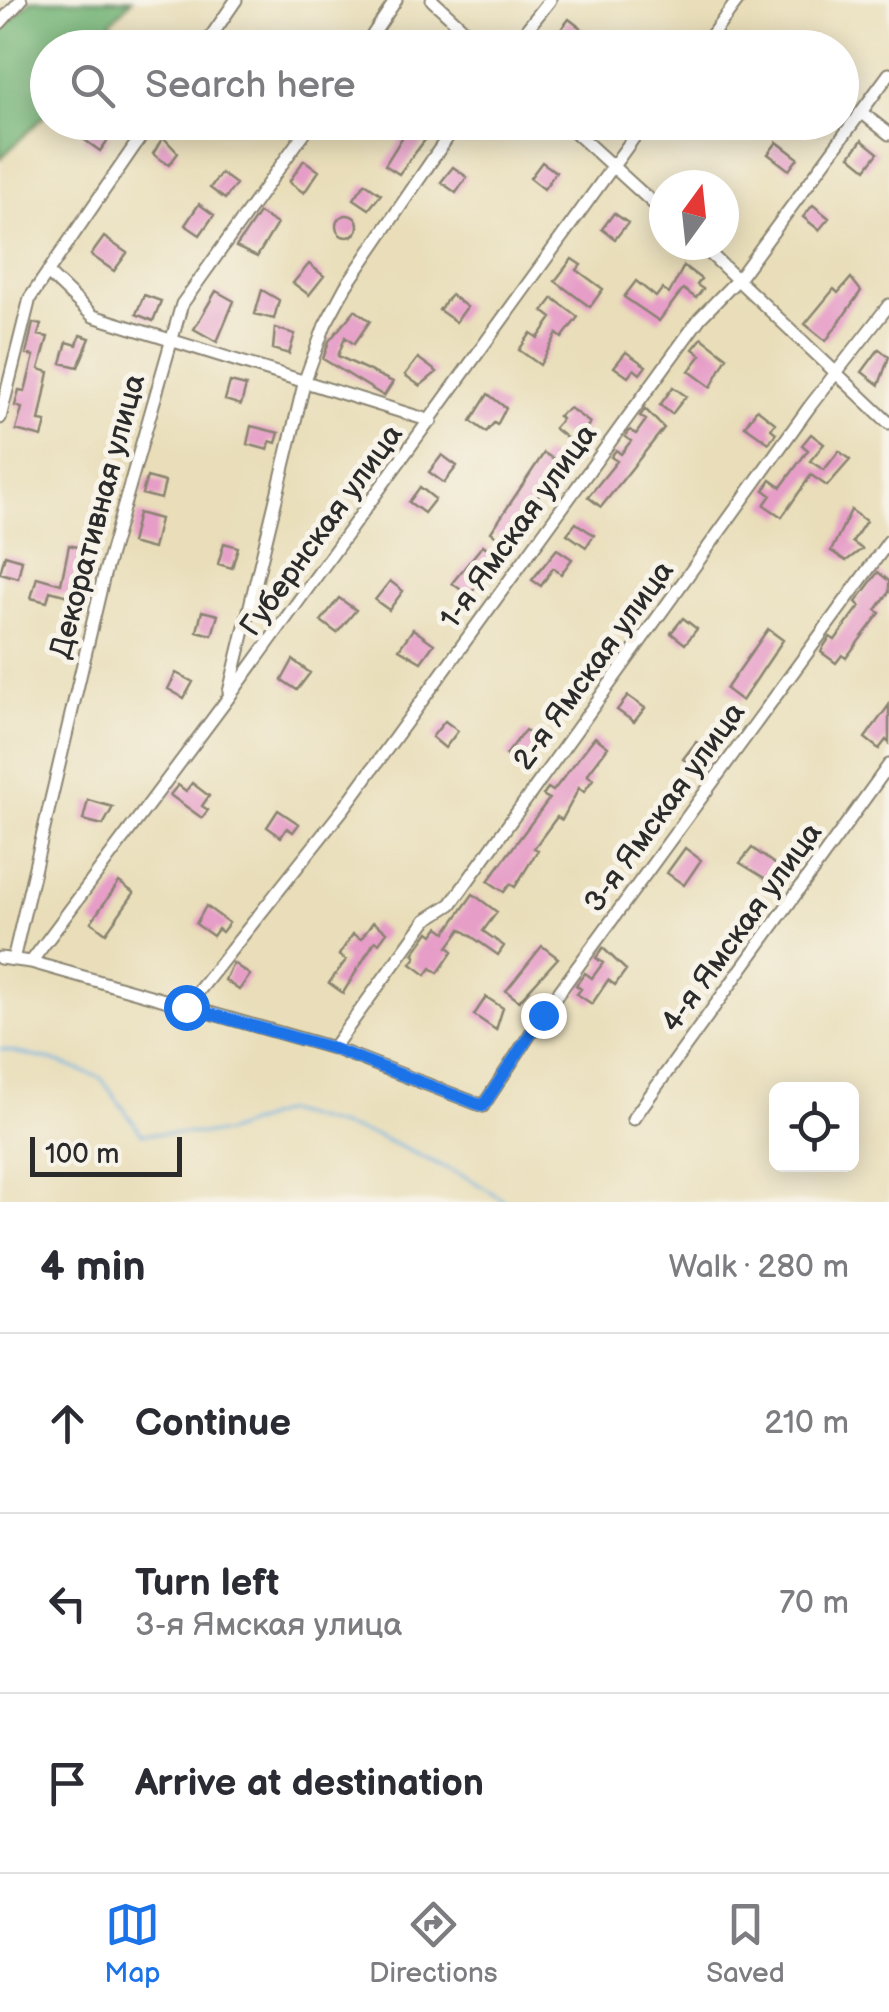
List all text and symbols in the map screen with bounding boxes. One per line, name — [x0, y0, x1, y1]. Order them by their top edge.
search box — [30, 30, 859, 140]
icon: search — [65, 58, 120, 113]
text: Search here — [145, 63, 356, 108]
north arrow — [649, 170, 739, 260]
street label: Декоративная улица — [43, 370, 153, 662]
street label: Губернская улица — [233, 417, 411, 644]
street label: 1-я Ямская улица — [433, 417, 605, 636]
street label: 2-я Ямская улица — [506, 554, 682, 777]
street label: 3-я Ямская улица — [577, 695, 753, 920]
street label: 4-я Ямская улица — [654, 815, 830, 1039]
route start — [164, 985, 210, 1031]
route end — [521, 993, 567, 1039]
map controls — [769, 1082, 859, 1172]
button: locate — [769, 1082, 859, 1172]
scale bar — [30, 1132, 182, 1176]
text: 100 m — [45, 1138, 119, 1171]
text: 4 min — [40, 1242, 146, 1293]
text: Walk · 280 m — [668, 1248, 849, 1287]
icon: ahead — [40, 1396, 95, 1451]
text: Continue — [135, 1401, 291, 1446]
text: 210 m — [764, 1404, 849, 1443]
text: Turn left — [135, 1561, 279, 1606]
icon: left — [40, 1576, 95, 1631]
text: 70 m — [779, 1584, 849, 1623]
text: 3-я Ямская улица — [135, 1606, 402, 1645]
icon: arrive — [40, 1756, 95, 1811]
text: Arrive at destination — [135, 1761, 484, 1806]
tab: Map — [104, 1897, 161, 1990]
tab: Directions — [369, 1897, 498, 1990]
tab: Saved — [706, 1897, 785, 1990]

